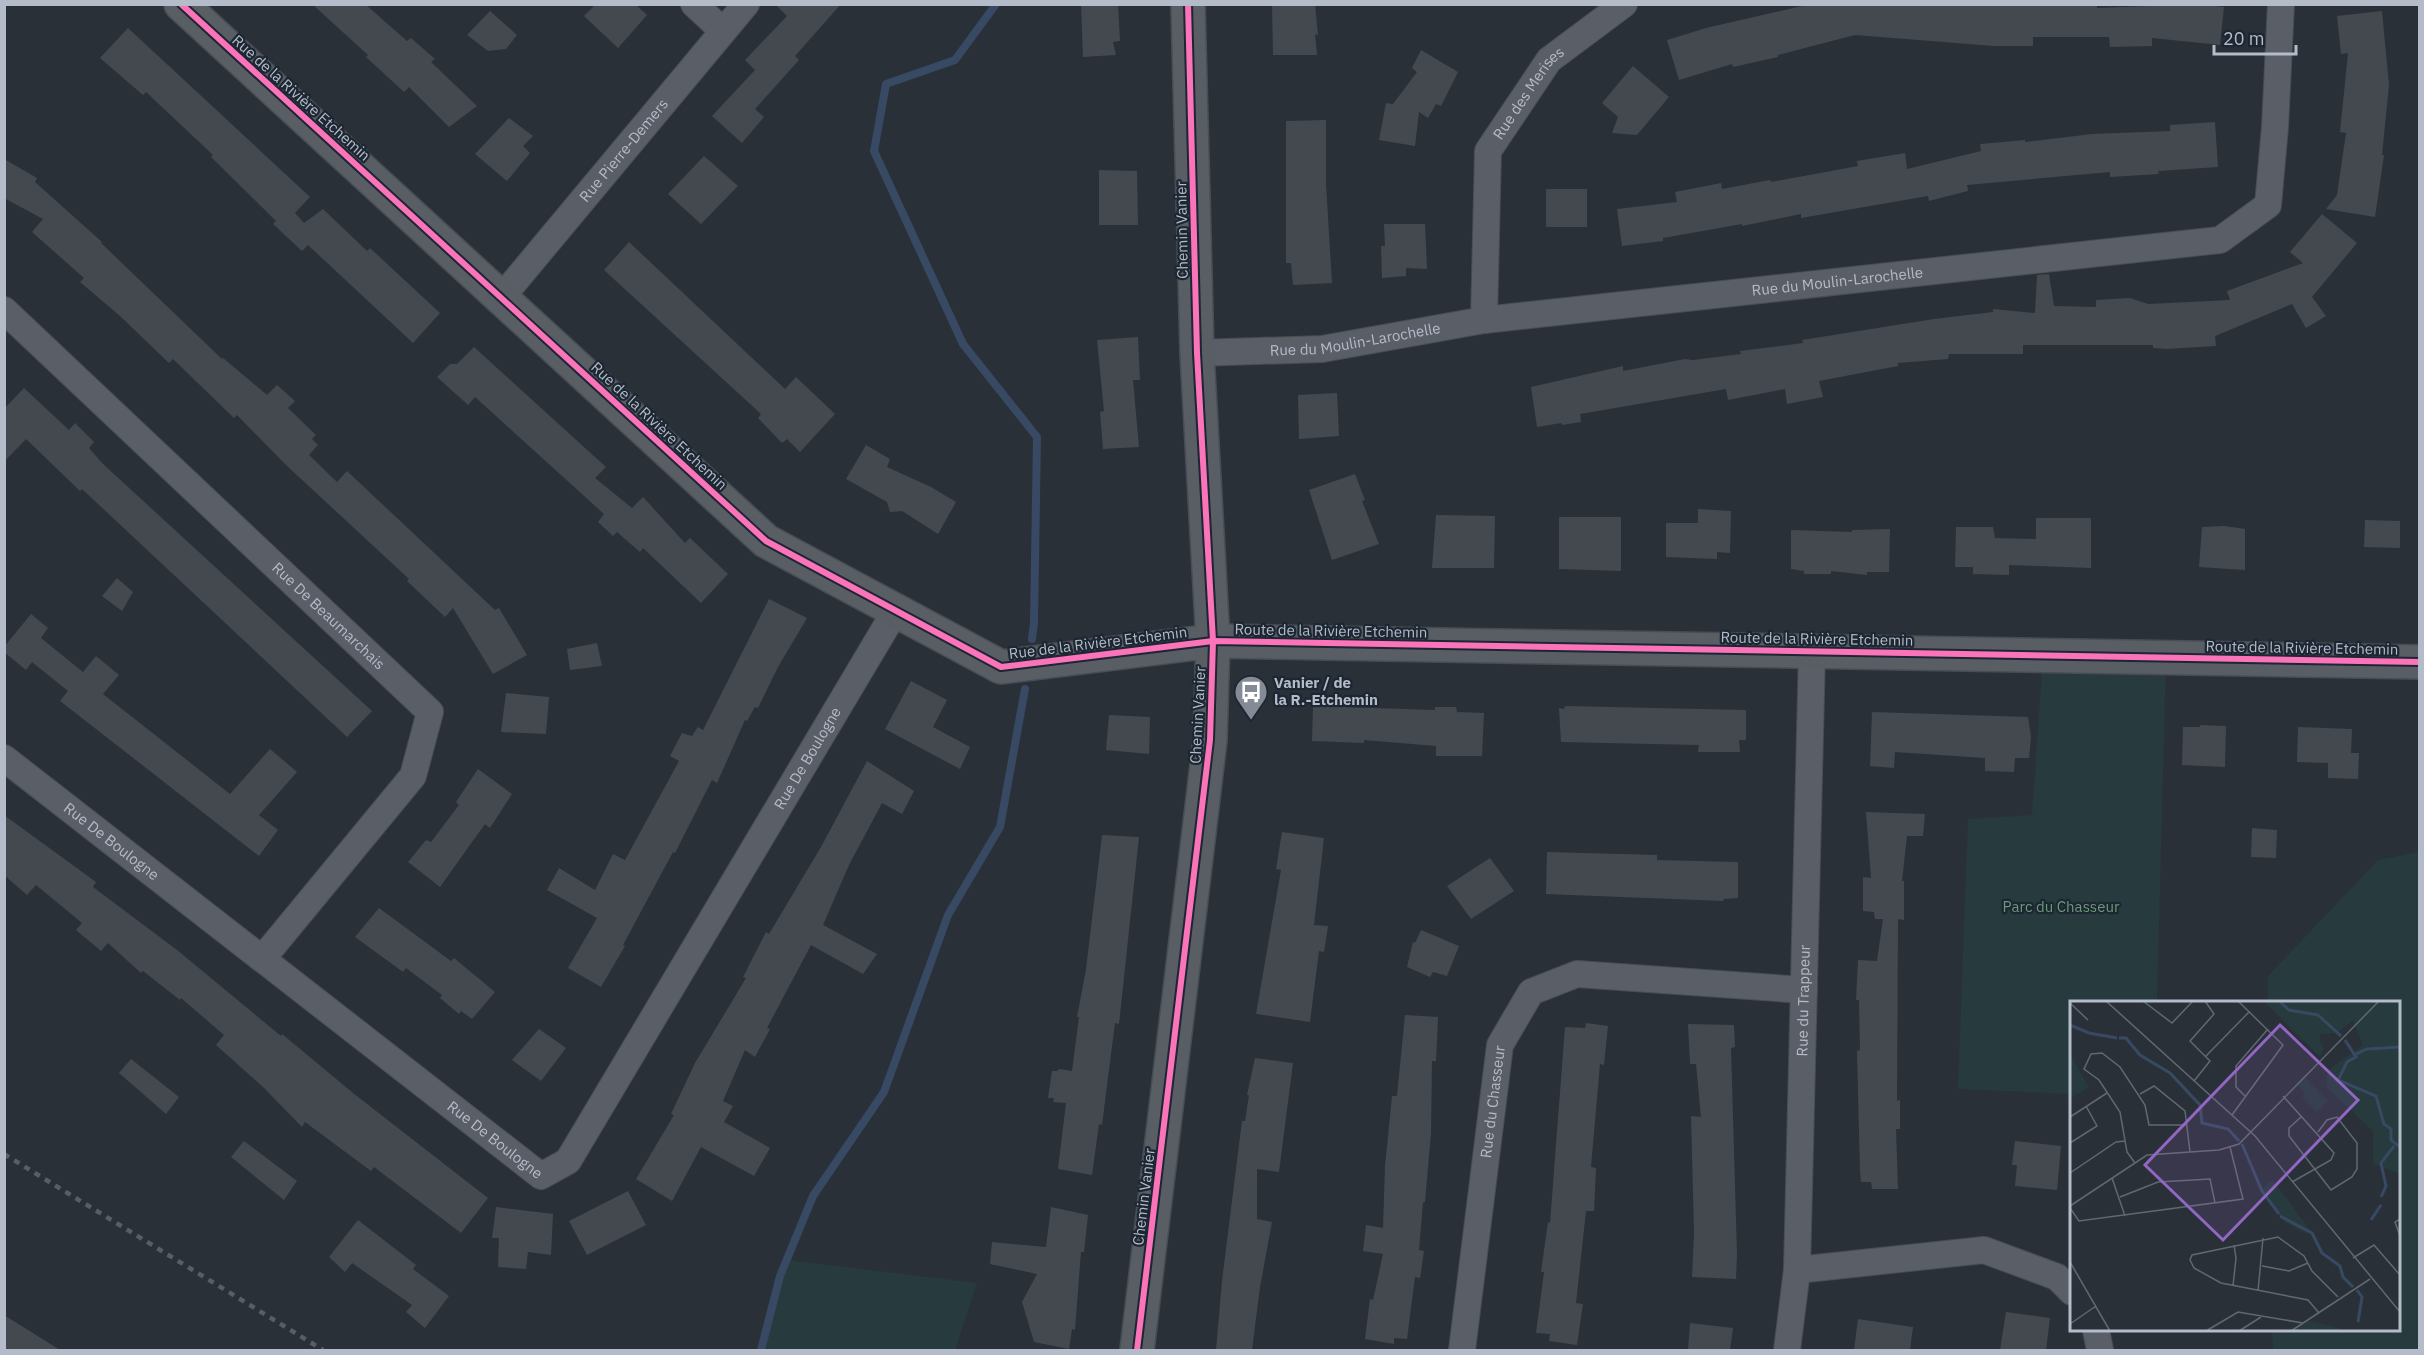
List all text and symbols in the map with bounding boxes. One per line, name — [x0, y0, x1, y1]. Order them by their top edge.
scale bar — [2214, 18, 2296, 56]
text: 20 m — [2223, 27, 2265, 50]
street label: Rue de la Rivière Etchemin — [228, 30, 374, 165]
street label: Rue des Merises — [1488, 42, 1568, 143]
street label: Rue Pierre-Demers — [575, 95, 672, 206]
street label: Chemin Vanier — [1171, 181, 1192, 279]
street label: Rue du Moulin-Larochelle — [1751, 262, 1924, 300]
street label: Rue du Moulin-Larochelle — [1269, 318, 1442, 360]
street label: Rue de la Rivière Etchemin — [587, 357, 731, 494]
street label: Rue De Beaumarchais — [268, 558, 389, 673]
street label: Route de la Rivière Etchemin — [1234, 619, 1428, 642]
street label: Rue de la Rivière Etchemin — [1008, 622, 1188, 663]
street label: Route de la Rivière Etchemin — [1720, 627, 1914, 650]
street label: Route de la Rivière Etchemin — [2205, 636, 2399, 659]
street label: Chemin Vanier — [1185, 665, 1210, 764]
place label: Vanier / de la R.-Etchemin — [1274, 673, 1378, 709]
bus stop icon: Vanier / de la R.-Etchemin — [1233, 674, 1269, 721]
street label: Rue De Boulogne — [769, 703, 845, 813]
street label: Rue De Boulogne — [60, 798, 163, 884]
park label: Parc du Chasseur — [2003, 897, 2120, 916]
street label: Rue du Trappeur — [1792, 944, 1814, 1057]
inset map — [2070, 1001, 2400, 1331]
street label: Rue du Chasseur — [1476, 1044, 1509, 1159]
street label: Rue De Boulogne — [444, 1097, 547, 1183]
street label: Chemin Vanier — [1128, 1147, 1159, 1247]

